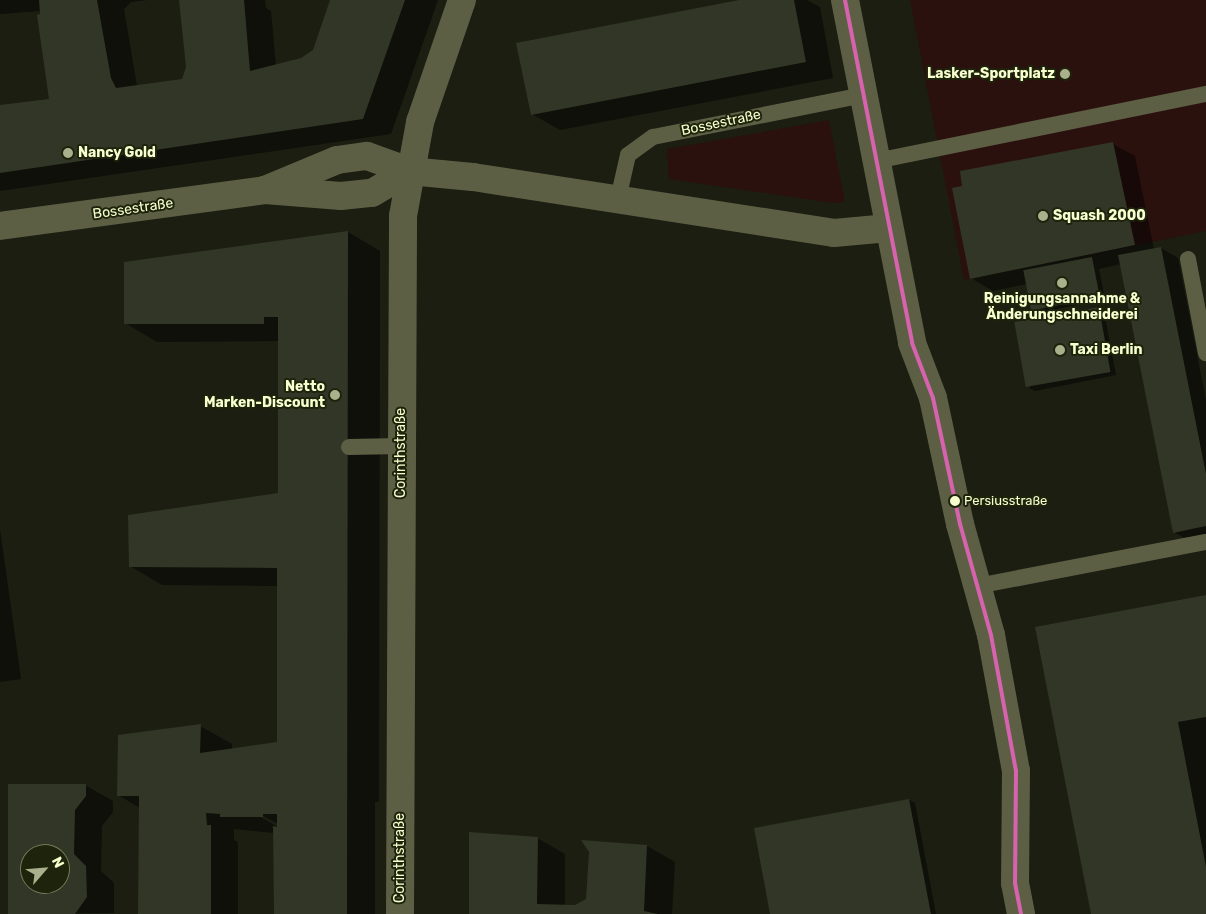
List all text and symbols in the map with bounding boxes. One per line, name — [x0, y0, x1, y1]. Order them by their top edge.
place label: Lasker-Sportplatz — [927, 66, 1055, 82]
marker: Lasker-Sportplatz — [1059, 68, 1071, 80]
street label: Bossestraße — [680, 106, 762, 140]
place label: Nancy Gold — [78, 145, 156, 161]
marker: Nancy Gold — [62, 147, 74, 159]
street label: Bossestraße — [92, 195, 174, 223]
place label: Squash 2000 — [1053, 208, 1146, 224]
marker: Squash 2000 — [1037, 210, 1049, 222]
marker: Reinigungsannahme & Änderungschneiderei — [1056, 277, 1068, 289]
place label: Reinigungsannahme & Änderungschneiderei — [984, 291, 1140, 324]
place label: Taxi Berlin — [1070, 342, 1143, 358]
marker: Taxi Berlin — [1054, 344, 1066, 356]
place label: Netto Marken-Discount — [204, 379, 325, 412]
marker: Netto Marken-Discount — [329, 389, 341, 401]
street label: Corinthstraße — [393, 408, 409, 498]
place label: Persiusstraße — [964, 493, 1047, 509]
marker: Persiusstraße — [950, 496, 960, 506]
street label: Corinthstraße — [392, 813, 408, 903]
north arrow — [20, 844, 70, 894]
text: N — [48, 854, 68, 871]

